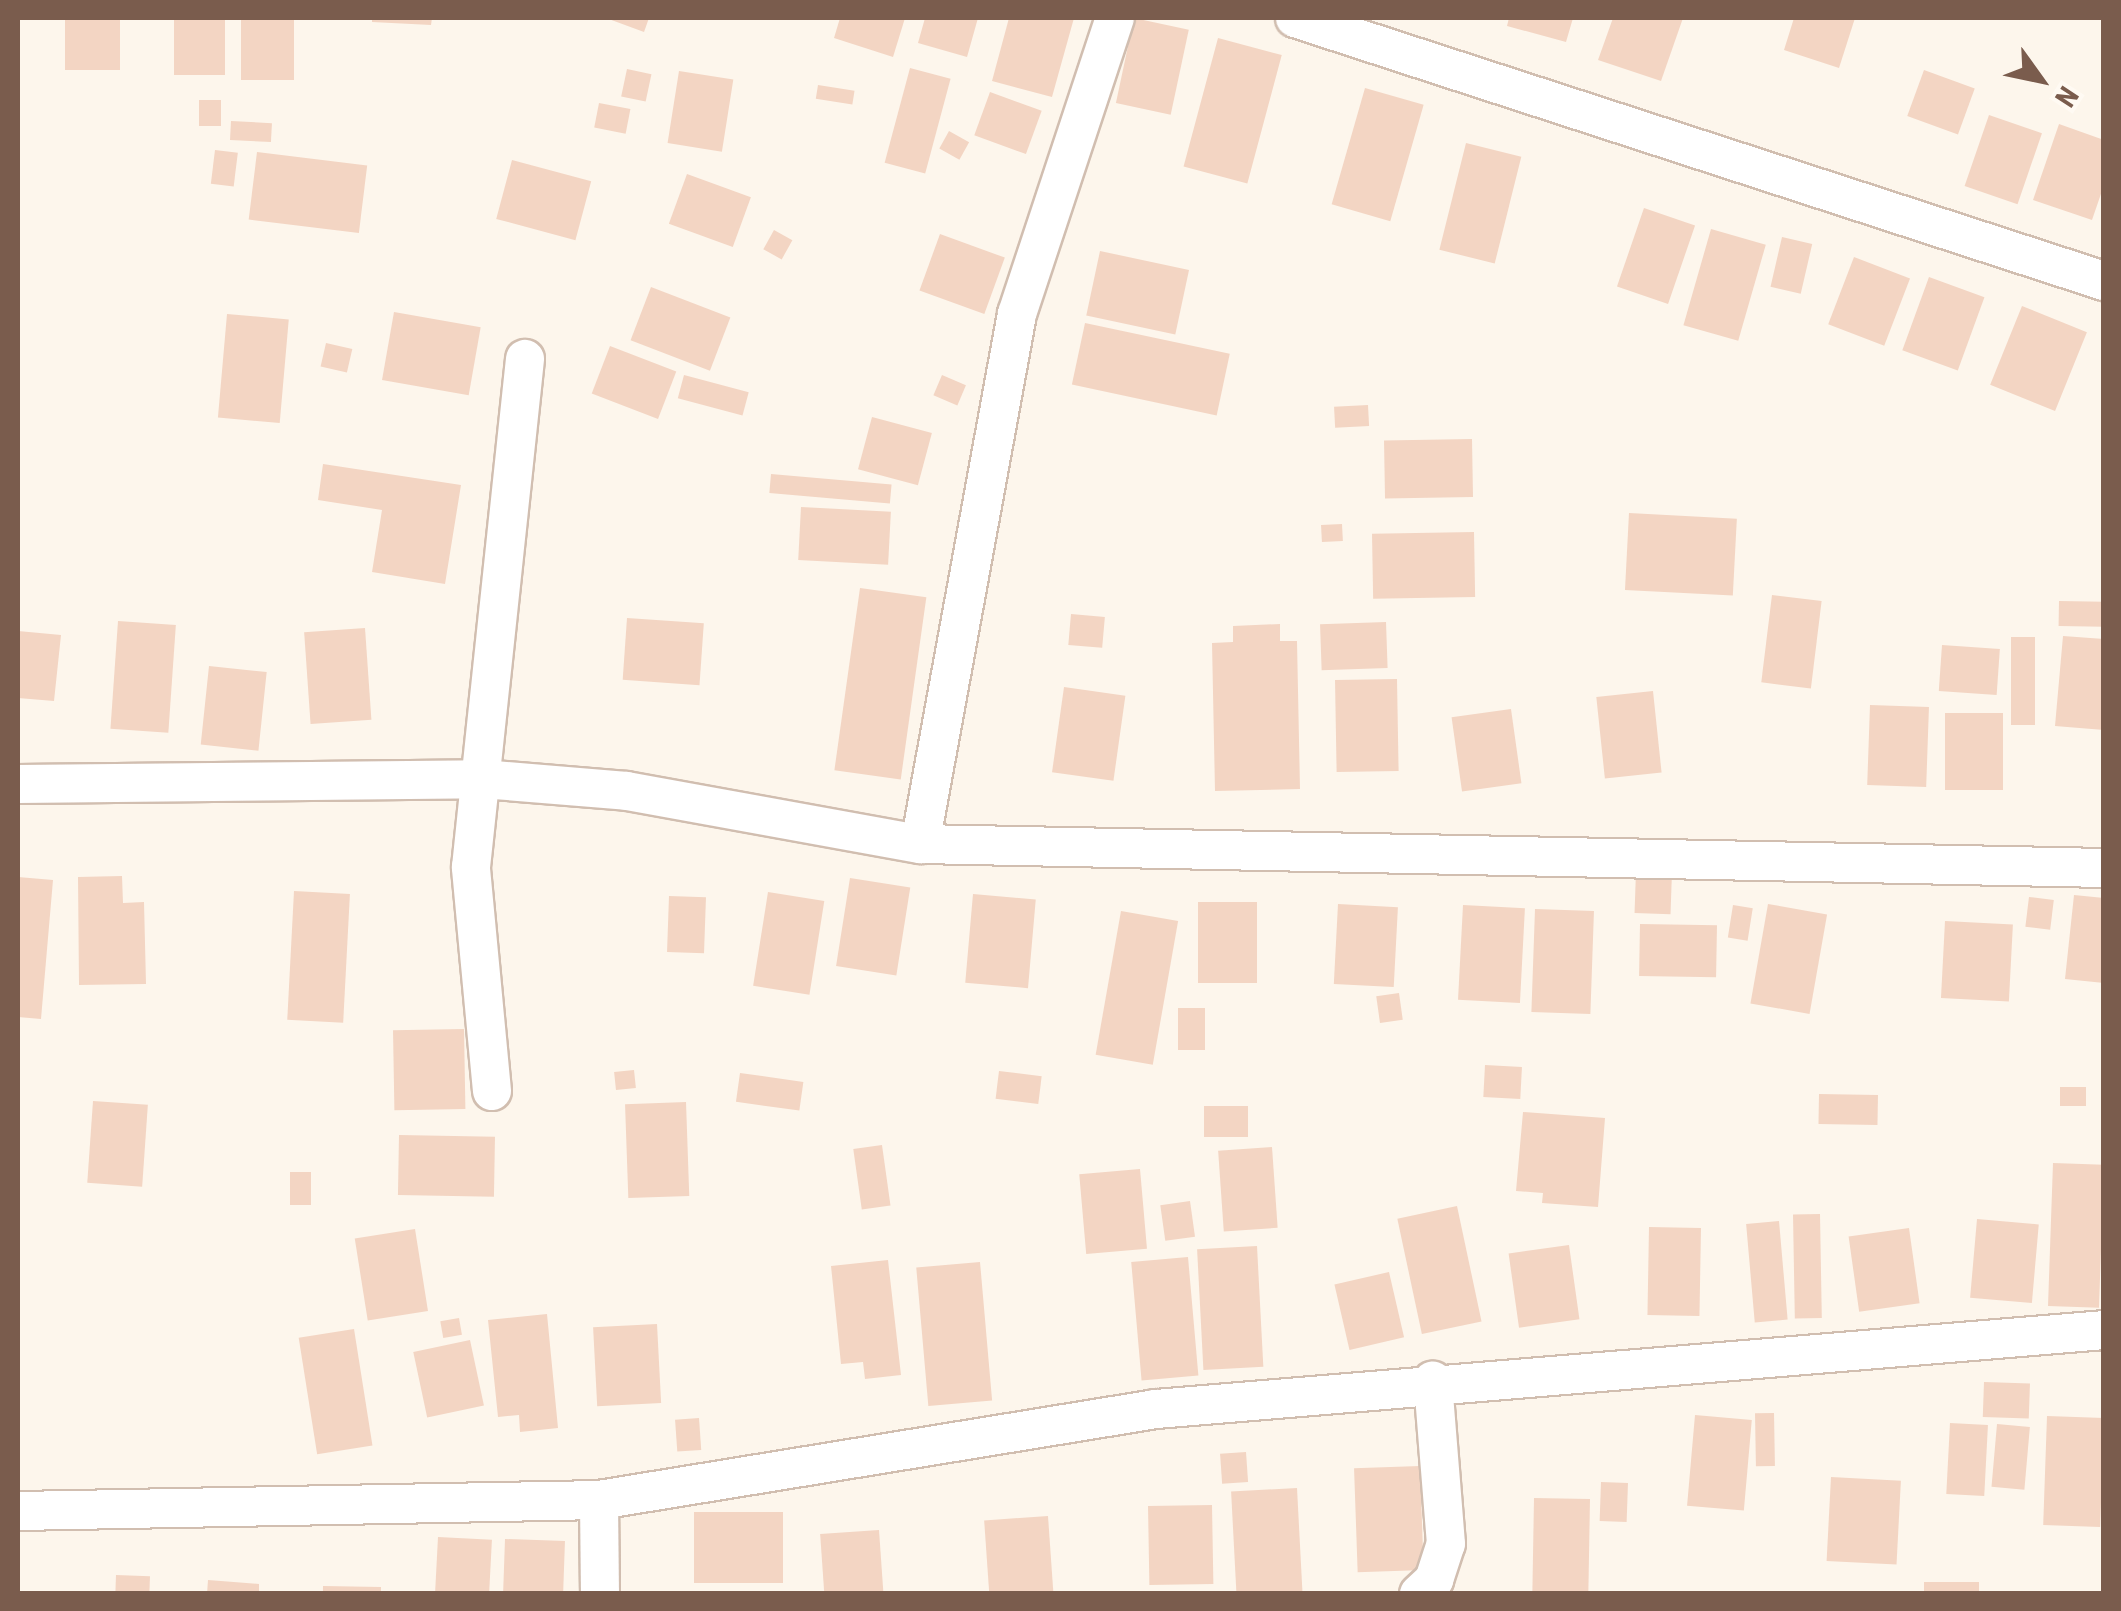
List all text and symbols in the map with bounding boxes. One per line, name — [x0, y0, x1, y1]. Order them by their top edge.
north arrow — [1991, 30, 2091, 130]
text: N — [2048, 80, 2085, 113]

